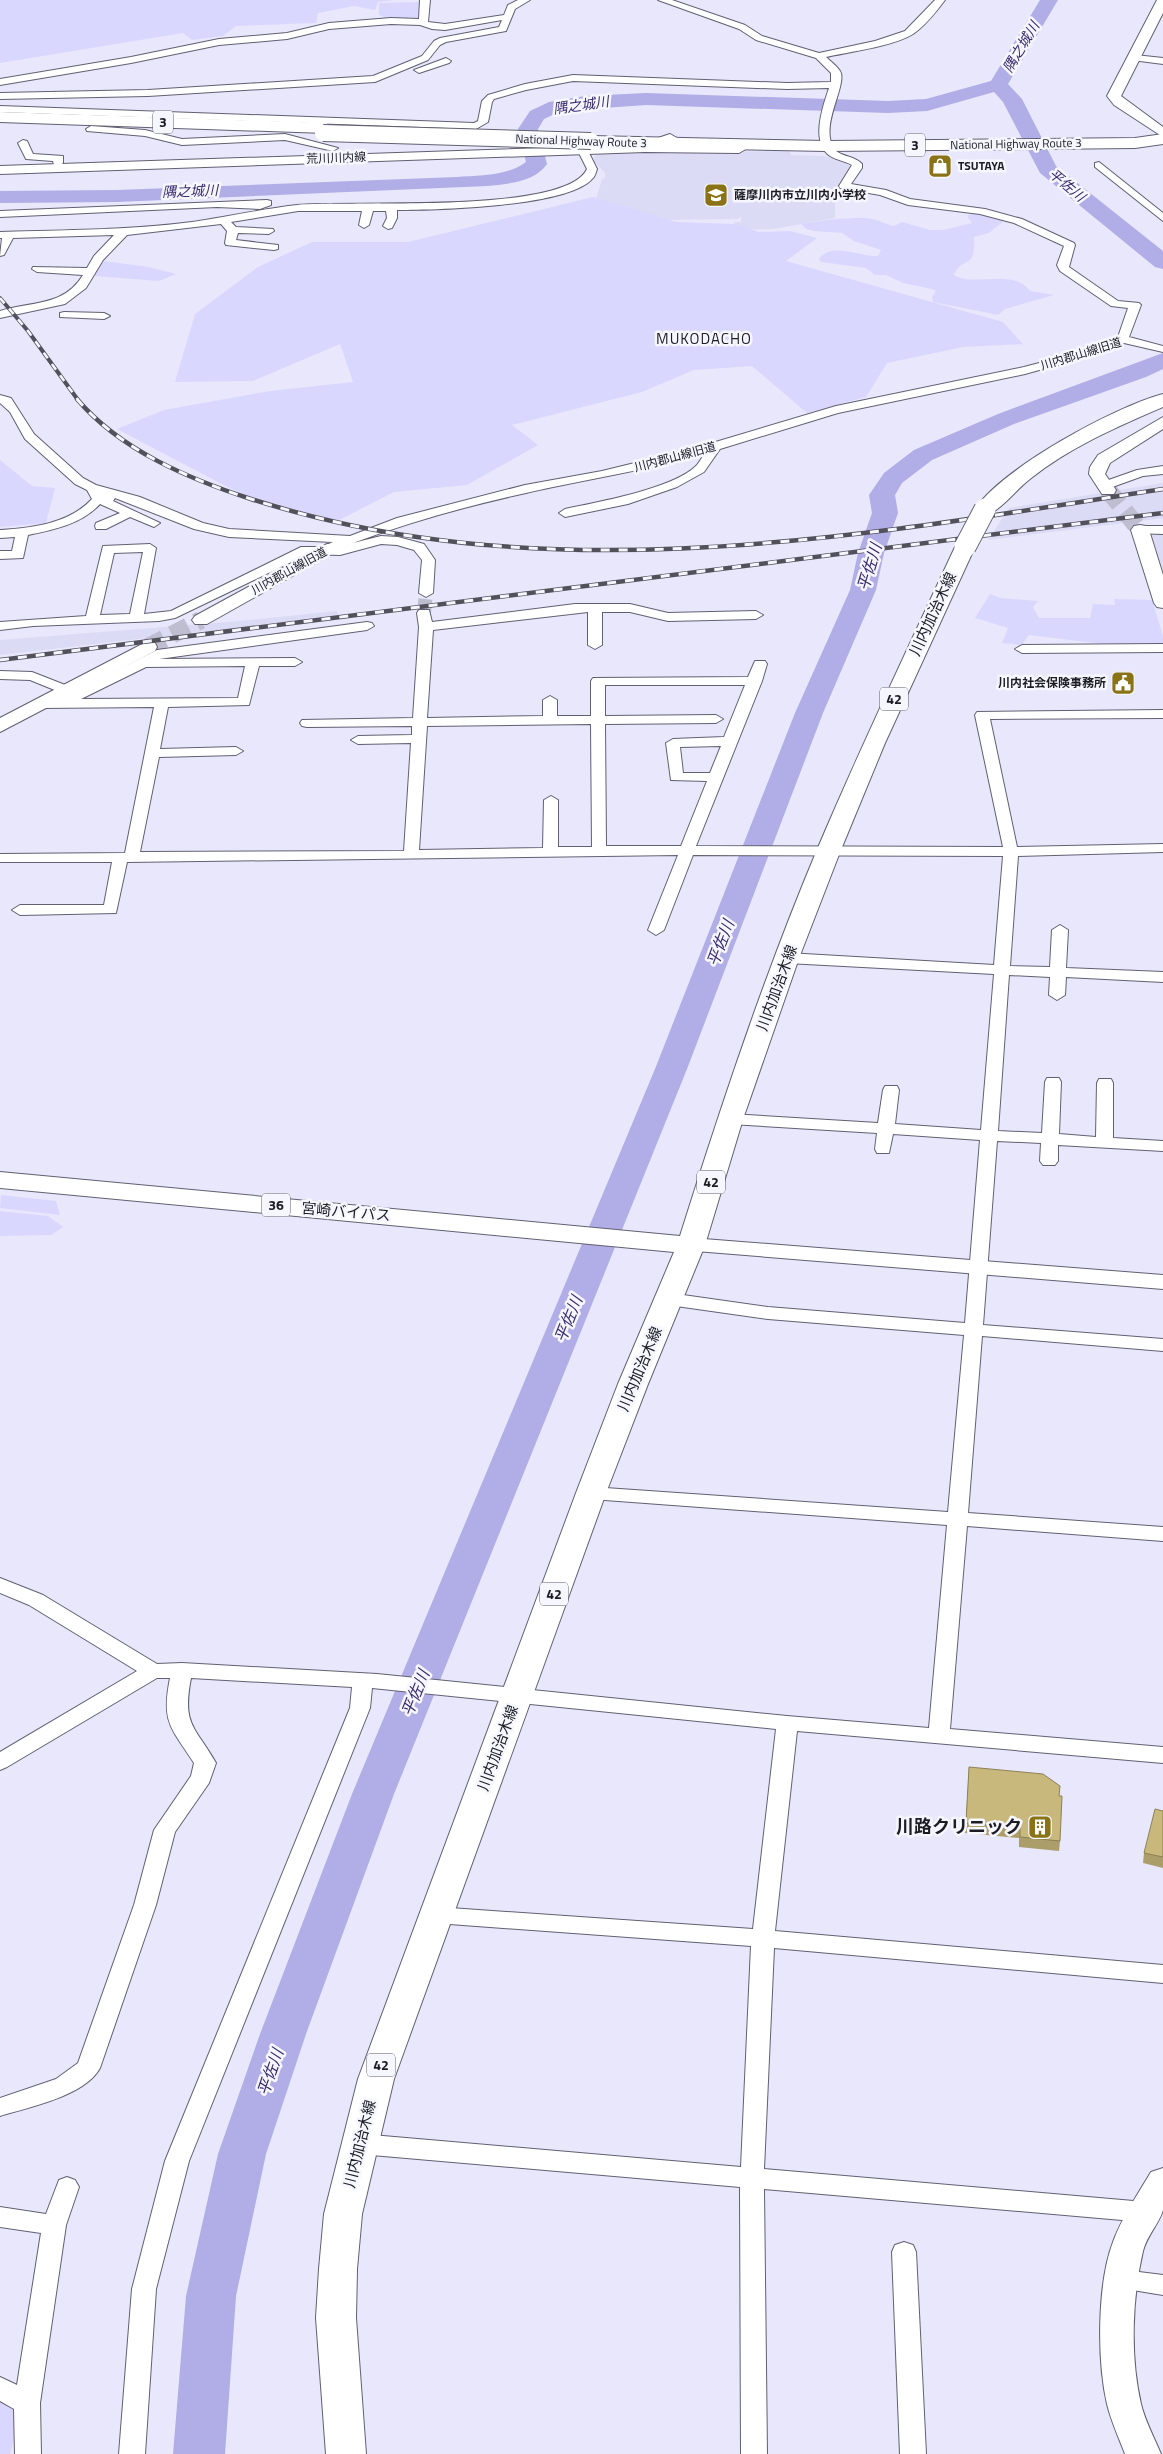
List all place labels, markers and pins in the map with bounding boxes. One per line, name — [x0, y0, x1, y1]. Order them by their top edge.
shop icon: TSUTAYA — [927, 153, 953, 179]
place label: TSUTAYA — [958, 156, 1005, 175]
school or university icon: 薩摩川内市立川内小学校 — [703, 182, 729, 208]
place label: 薩摩川内市立川内小学校 — [734, 185, 866, 204]
public building icon: 川内社会保険事務所 — [1110, 670, 1136, 696]
place label: 川内社会保険事務所 — [998, 673, 1106, 692]
place label: 川路クリニック — [896, 1813, 1022, 1840]
building icon: 川路クリニック — [1027, 1814, 1053, 1840]

